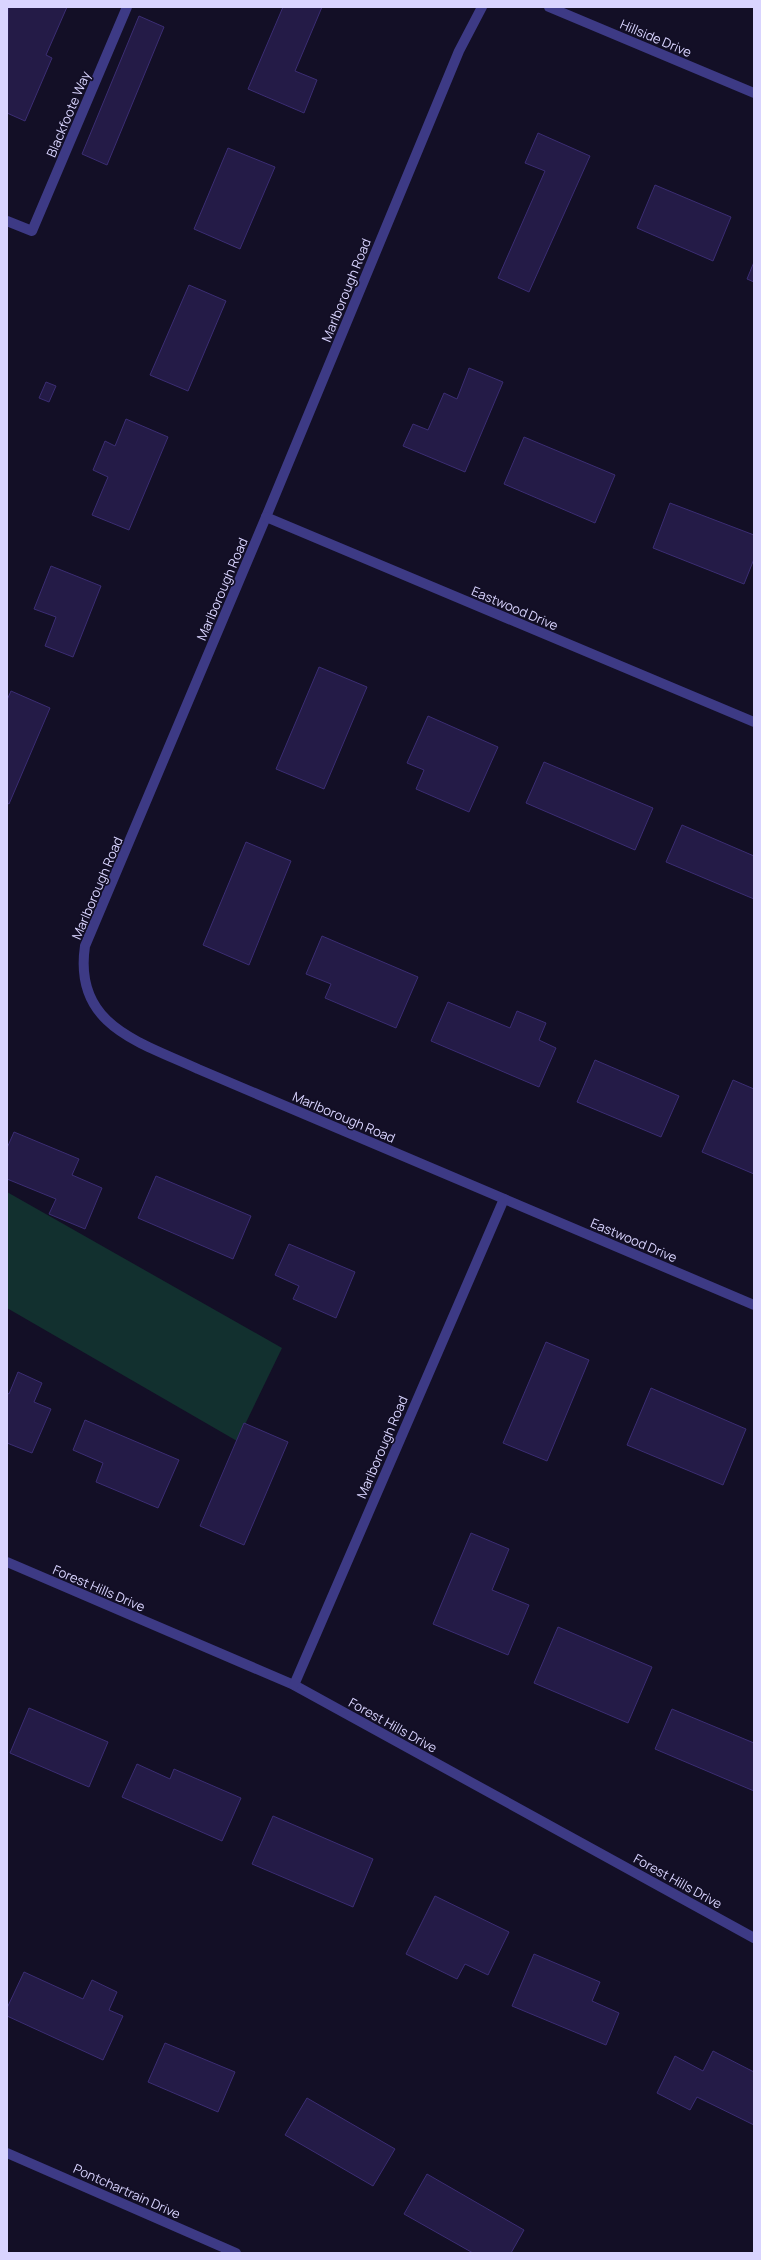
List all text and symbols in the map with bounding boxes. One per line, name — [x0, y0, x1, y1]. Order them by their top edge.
street label: Hillside Drive — [617, 15, 695, 61]
street label: Blackfoote Way — [42, 68, 94, 160]
street label: Marlborough Road — [317, 236, 375, 344]
street label: Marlborough Road — [192, 535, 252, 643]
street label: Eastwood Drive — [469, 582, 561, 635]
street label: Marlborough Road — [67, 834, 127, 942]
street label: Marlborough Road — [290, 1087, 398, 1147]
street label: Eastwood Drive — [588, 1214, 680, 1267]
street label: Marlborough Road — [352, 1393, 412, 1501]
street label: Forest Hills Drive — [50, 1560, 148, 1616]
street label: Forest Hills Drive — [345, 1693, 441, 1757]
street label: Forest Hills Drive — [630, 1849, 726, 1913]
street label: Pontchartrain Drive — [71, 2159, 184, 2223]

